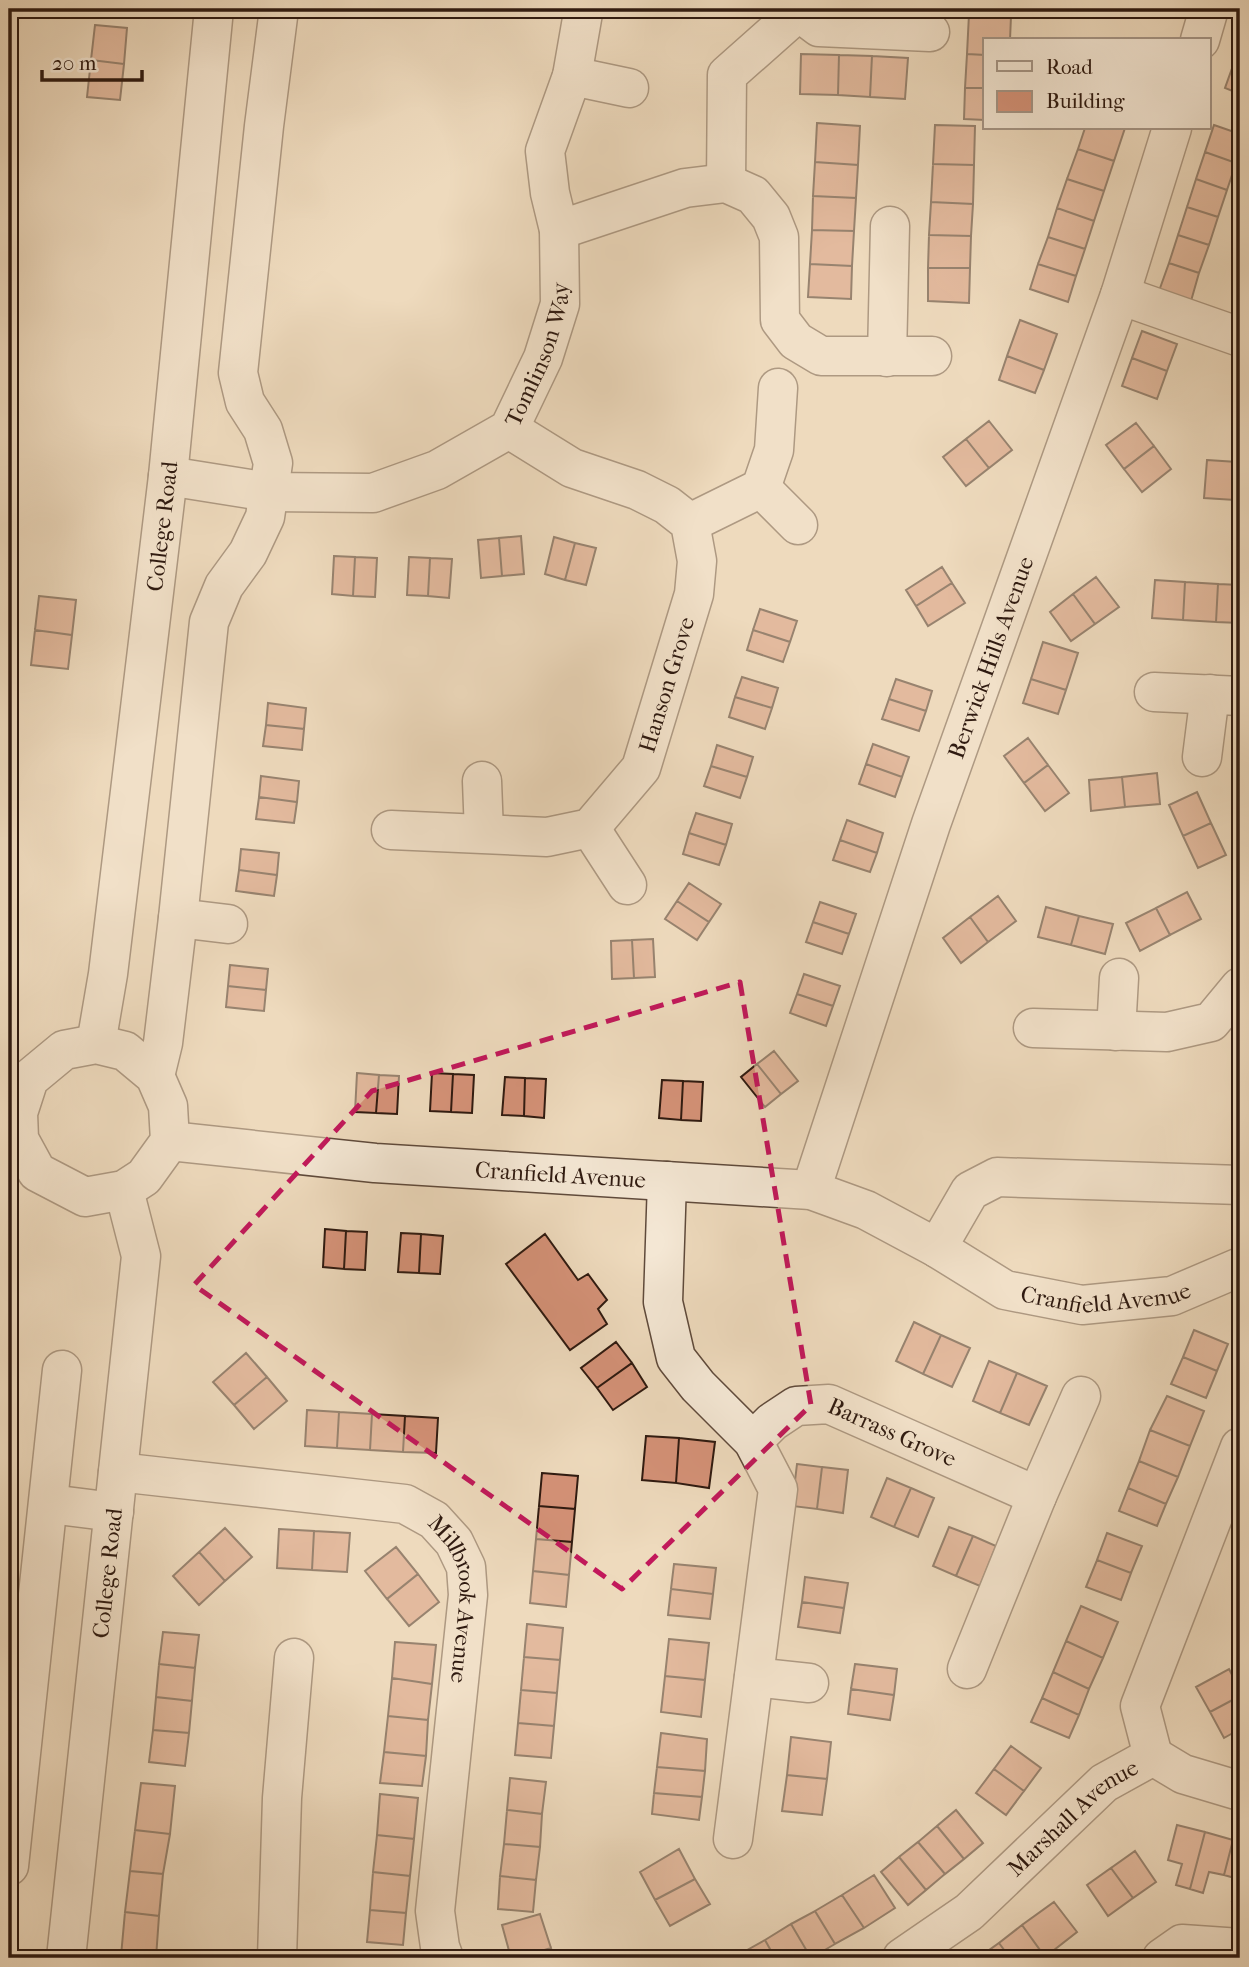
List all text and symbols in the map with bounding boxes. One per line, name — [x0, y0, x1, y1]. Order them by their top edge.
scale bar — [42, 38, 142, 82]
legend — [983, 38, 1210, 130]
text: 20 m — [52, 51, 97, 75]
text: Road — [1046, 55, 1093, 79]
text: Building — [1046, 89, 1125, 113]
street label: Tomlinson Way — [499, 281, 574, 431]
street label: College Road — [141, 460, 183, 593]
street label: Berwick Hills Avenue — [943, 553, 1039, 762]
street label: Hanson Grove — [634, 614, 700, 756]
street label: Cranfield Avenue — [474, 1156, 647, 1194]
street label: Cranfield Avenue — [1018, 1277, 1195, 1319]
street label: Barrass Grove — [824, 1392, 960, 1473]
street label: College Road — [87, 1506, 128, 1640]
street label: Millbrook Avenue — [422, 1510, 481, 1685]
street label: Marshall Avenue — [1002, 1754, 1143, 1882]

